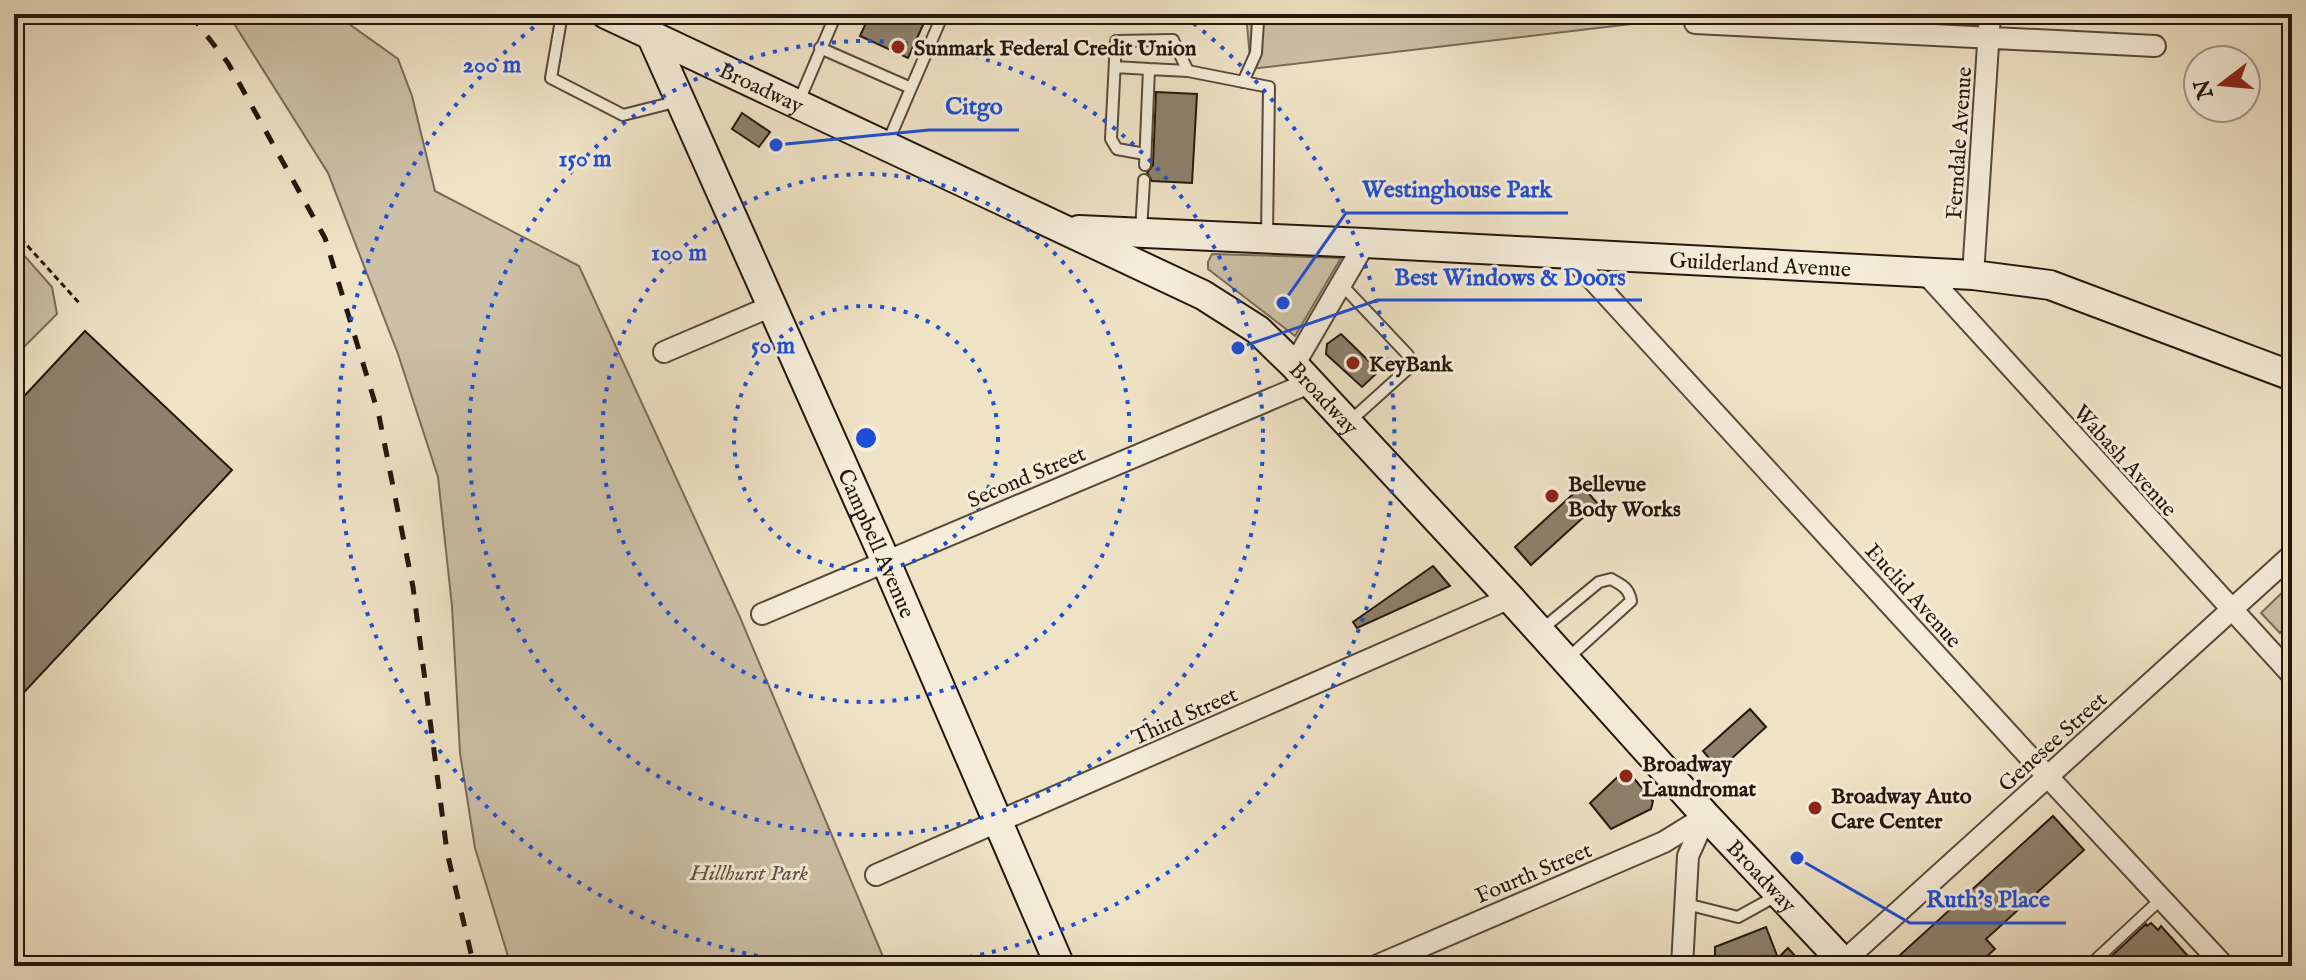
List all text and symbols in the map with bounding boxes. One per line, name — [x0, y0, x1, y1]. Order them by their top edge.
place label: Sunmark Federal Credit Union — [914, 35, 1197, 63]
marker: Sunmark Federal Credit Union — [889, 38, 907, 56]
north arrow — [2182, 44, 2262, 124]
text: 200 m — [463, 50, 522, 81]
street label: Broadway — [714, 57, 808, 121]
street label: Ferndale Avenue — [1941, 66, 1979, 220]
text: N — [2189, 76, 2221, 103]
callout: Citgo — [929, 82, 1019, 130]
text: Citgo — [945, 92, 1003, 123]
text: 150 m — [558, 144, 612, 175]
callout: Westinghouse Park — [1346, 165, 1568, 213]
text: Westinghouse Park — [1361, 175, 1553, 206]
text: 100 m — [651, 238, 708, 269]
street label: Guilderland Avenue — [1669, 247, 1852, 285]
callout: Best Windows & Doors — [1378, 252, 1642, 300]
text: Best Windows & Doors — [1394, 263, 1626, 294]
text: 50 m — [751, 331, 796, 362]
place label: KeyBank — [1369, 351, 1454, 379]
marker: KeyBank — [1344, 354, 1362, 372]
street label: Broadway — [1282, 357, 1364, 442]
street label: Wabash Avenue — [2067, 399, 2182, 523]
centre of rings — [852, 424, 880, 452]
street label: Second Street — [964, 440, 1090, 515]
street label: Campbell Avenue — [830, 465, 920, 623]
place label: Bellevue Body Works — [1568, 471, 1681, 524]
marker: Bellevue Body Works — [1543, 487, 1561, 505]
street label: Euclid Avenue — [1858, 538, 1967, 655]
street label: Third Street — [1128, 681, 1243, 753]
street label: Genesee Street — [1993, 686, 2114, 799]
place label: Broadway Laundromat — [1642, 751, 1756, 804]
marker: Broadway Laundromat — [1617, 767, 1635, 785]
place label: Broadway Auto Care Center — [1831, 783, 1972, 836]
marker: Broadway Auto Care Center — [1806, 799, 1824, 817]
street label: Broadway — [1720, 835, 1802, 920]
street label: Fourth Street — [1471, 837, 1597, 911]
park label: Hillhurst Park — [689, 860, 808, 888]
callout: Ruth's Place — [1910, 875, 2066, 923]
text: Ruth's Place — [1926, 885, 2050, 916]

